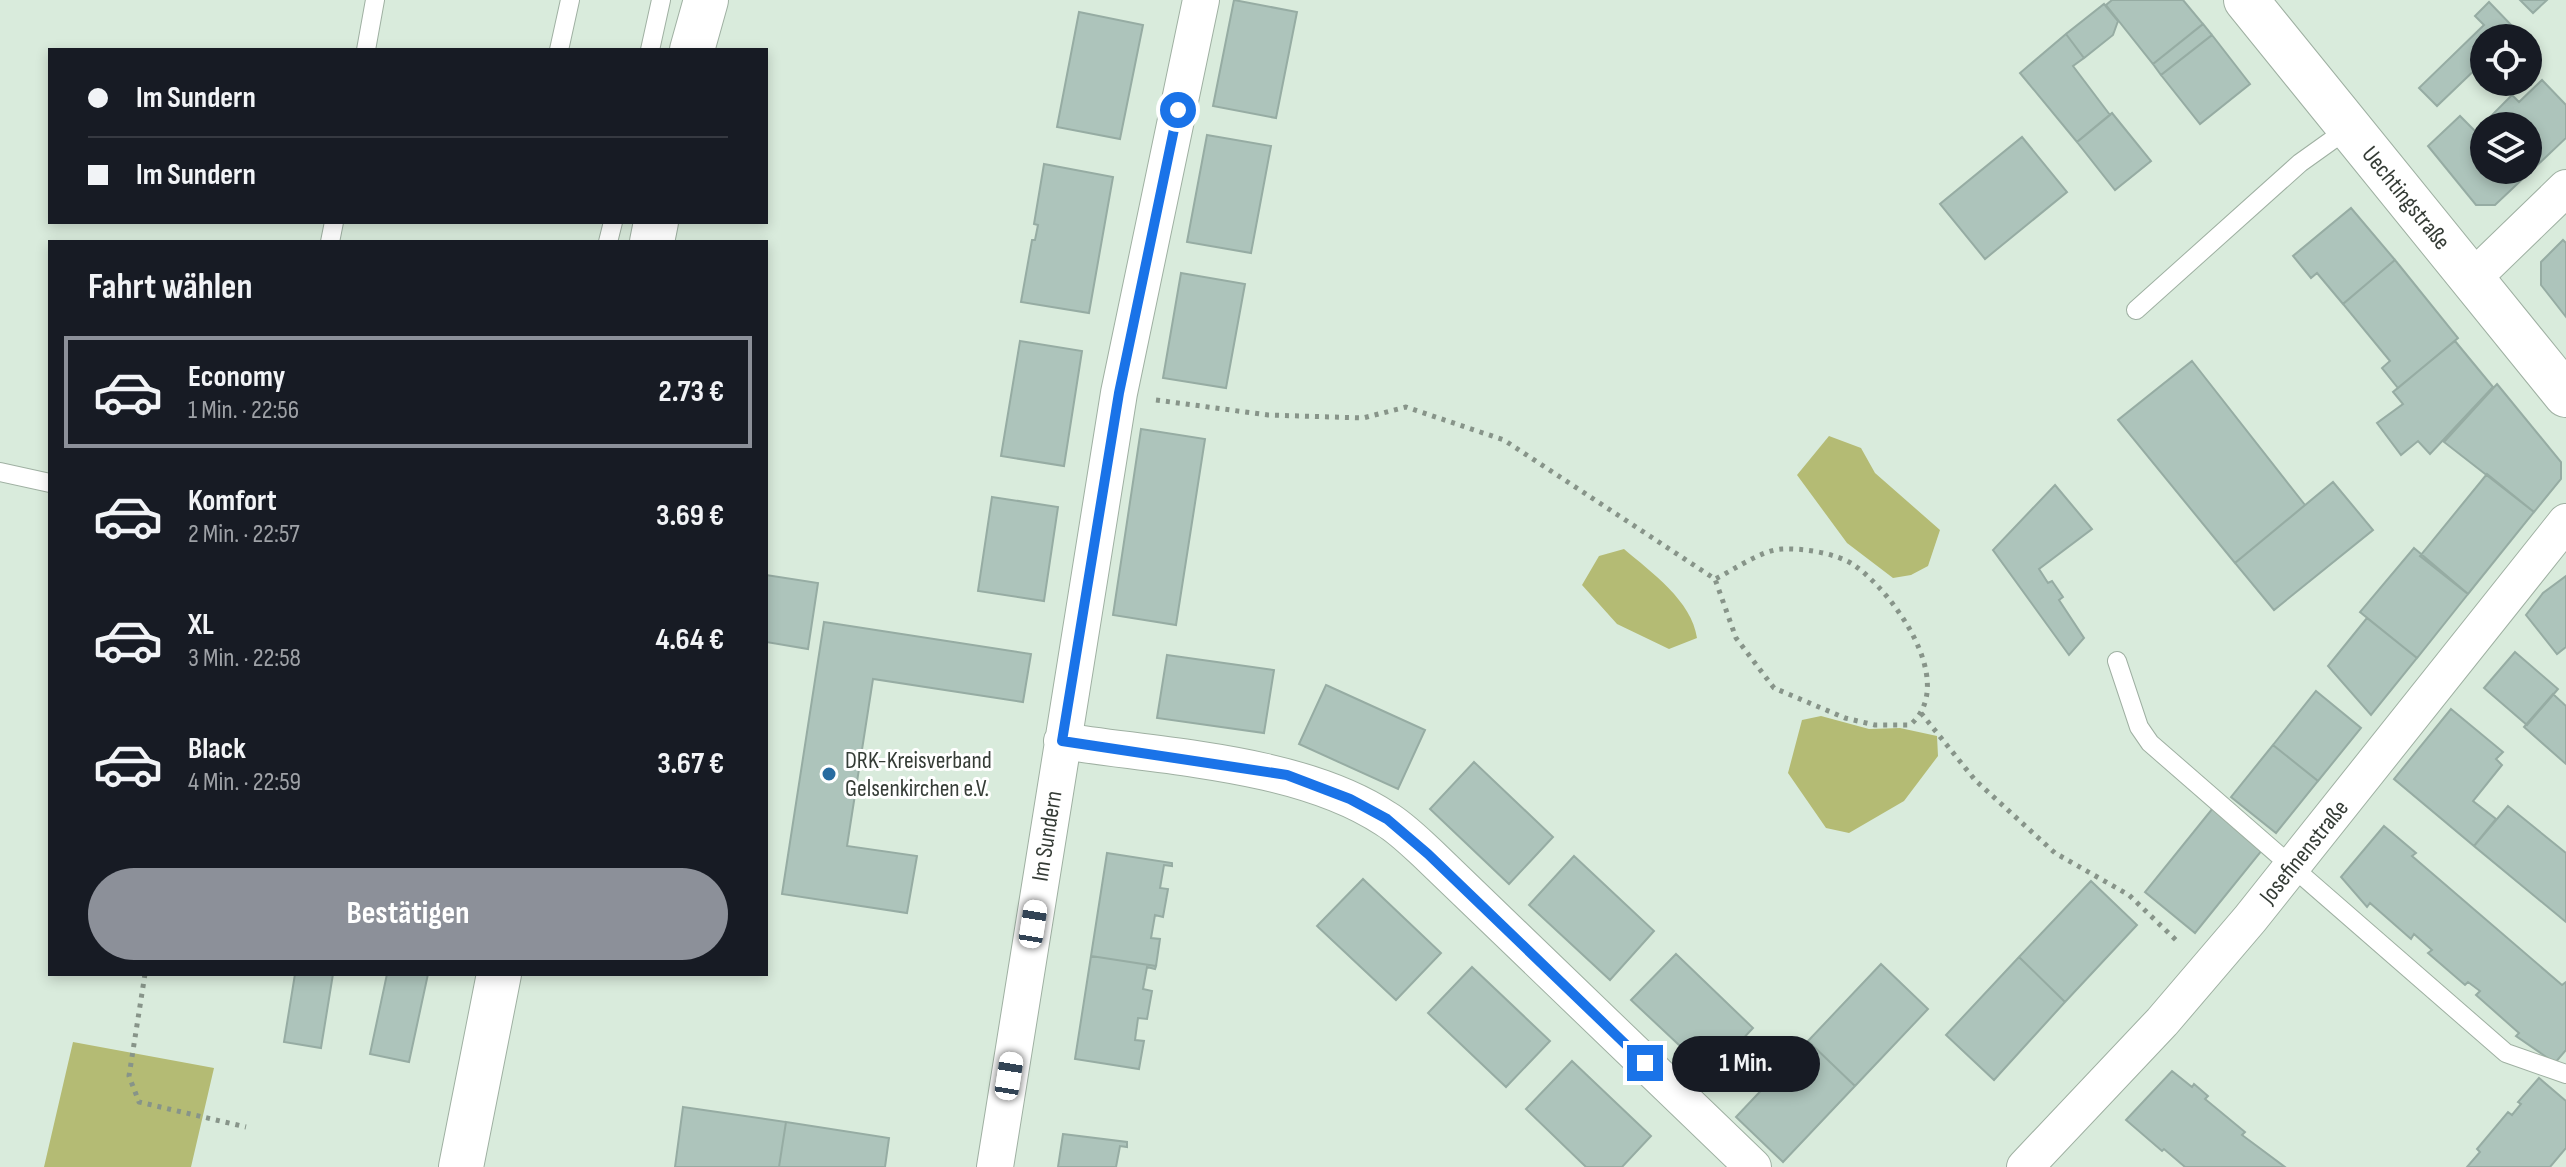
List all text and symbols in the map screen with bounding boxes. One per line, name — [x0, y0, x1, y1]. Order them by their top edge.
map controls — [2470, 24, 2542, 184]
button: locate — [2470, 24, 2542, 96]
text: Im Sundern — [136, 80, 256, 116]
route start — [1160, 92, 1196, 128]
button: layers — [2470, 112, 2542, 184]
street label: Uechtingstraße — [2356, 140, 2456, 256]
text: Im Sundern — [136, 157, 256, 193]
text: Fahrt wählen — [88, 266, 252, 309]
icon: car — [92, 356, 164, 428]
text: Economy — [188, 359, 285, 395]
text: 2.73 € — [659, 374, 724, 410]
text: 1 Min. · 22:56 — [188, 395, 299, 426]
icon: car — [92, 480, 164, 552]
text: Komfort — [188, 483, 277, 519]
text: 3.69 € — [656, 498, 724, 534]
text: 2 Min. · 22:57 — [188, 519, 300, 550]
icon: car — [92, 604, 164, 676]
text: XL — [188, 607, 214, 643]
text: 4.64 € — [655, 622, 724, 658]
text: 3 Min. · 22:58 — [188, 643, 301, 674]
icon: car — [92, 728, 164, 800]
text: Black — [188, 731, 246, 767]
text: 3.67 € — [657, 746, 724, 782]
place label: DRK-Kreisverband Gelsenkirchen e.V. — [845, 746, 992, 803]
marker: DRK-Kreisverband Gelsenkirchen e.V. — [820, 765, 838, 783]
text: 4 Min. · 22:59 — [188, 767, 301, 798]
street label: Im Sundern — [1026, 789, 1068, 883]
street label: Josefinenstraße — [2253, 794, 2355, 911]
button: Bestätigen — [88, 868, 728, 960]
car — [1017, 898, 1049, 950]
callout: 1 Min. — [1673, 1035, 1821, 1091]
route end — [1627, 1045, 1663, 1081]
text: 1 Min. — [1719, 1048, 1773, 1079]
car — [993, 1050, 1025, 1102]

